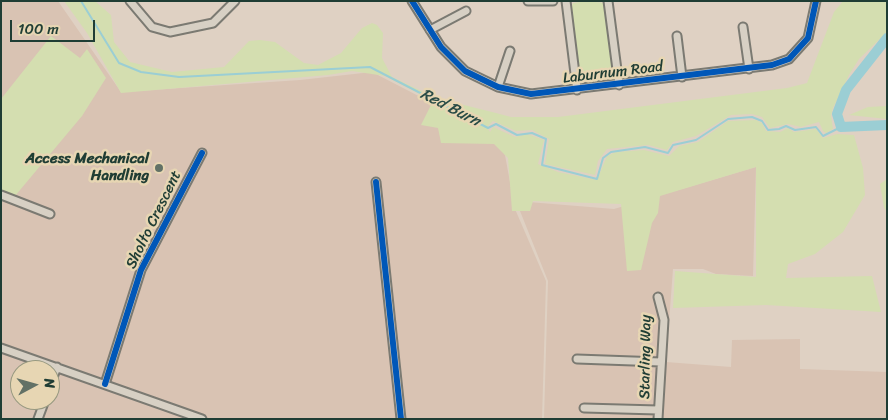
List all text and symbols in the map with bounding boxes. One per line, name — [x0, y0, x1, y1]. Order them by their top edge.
scale bar — [12, 10, 98, 42]
text: 100 m — [18, 16, 59, 42]
street label: Laburnum Road — [562, 58, 664, 88]
water label: Red Burn — [417, 85, 483, 131]
place label: Access Mechanical Handling — [25, 150, 149, 185]
marker: Access Mechanical Handling — [153, 162, 165, 174]
street label: Sholto Crescent — [123, 168, 185, 272]
street label: Starling Way — [636, 315, 656, 399]
north arrow — [10, 360, 60, 410]
text: N — [36, 377, 62, 390]

